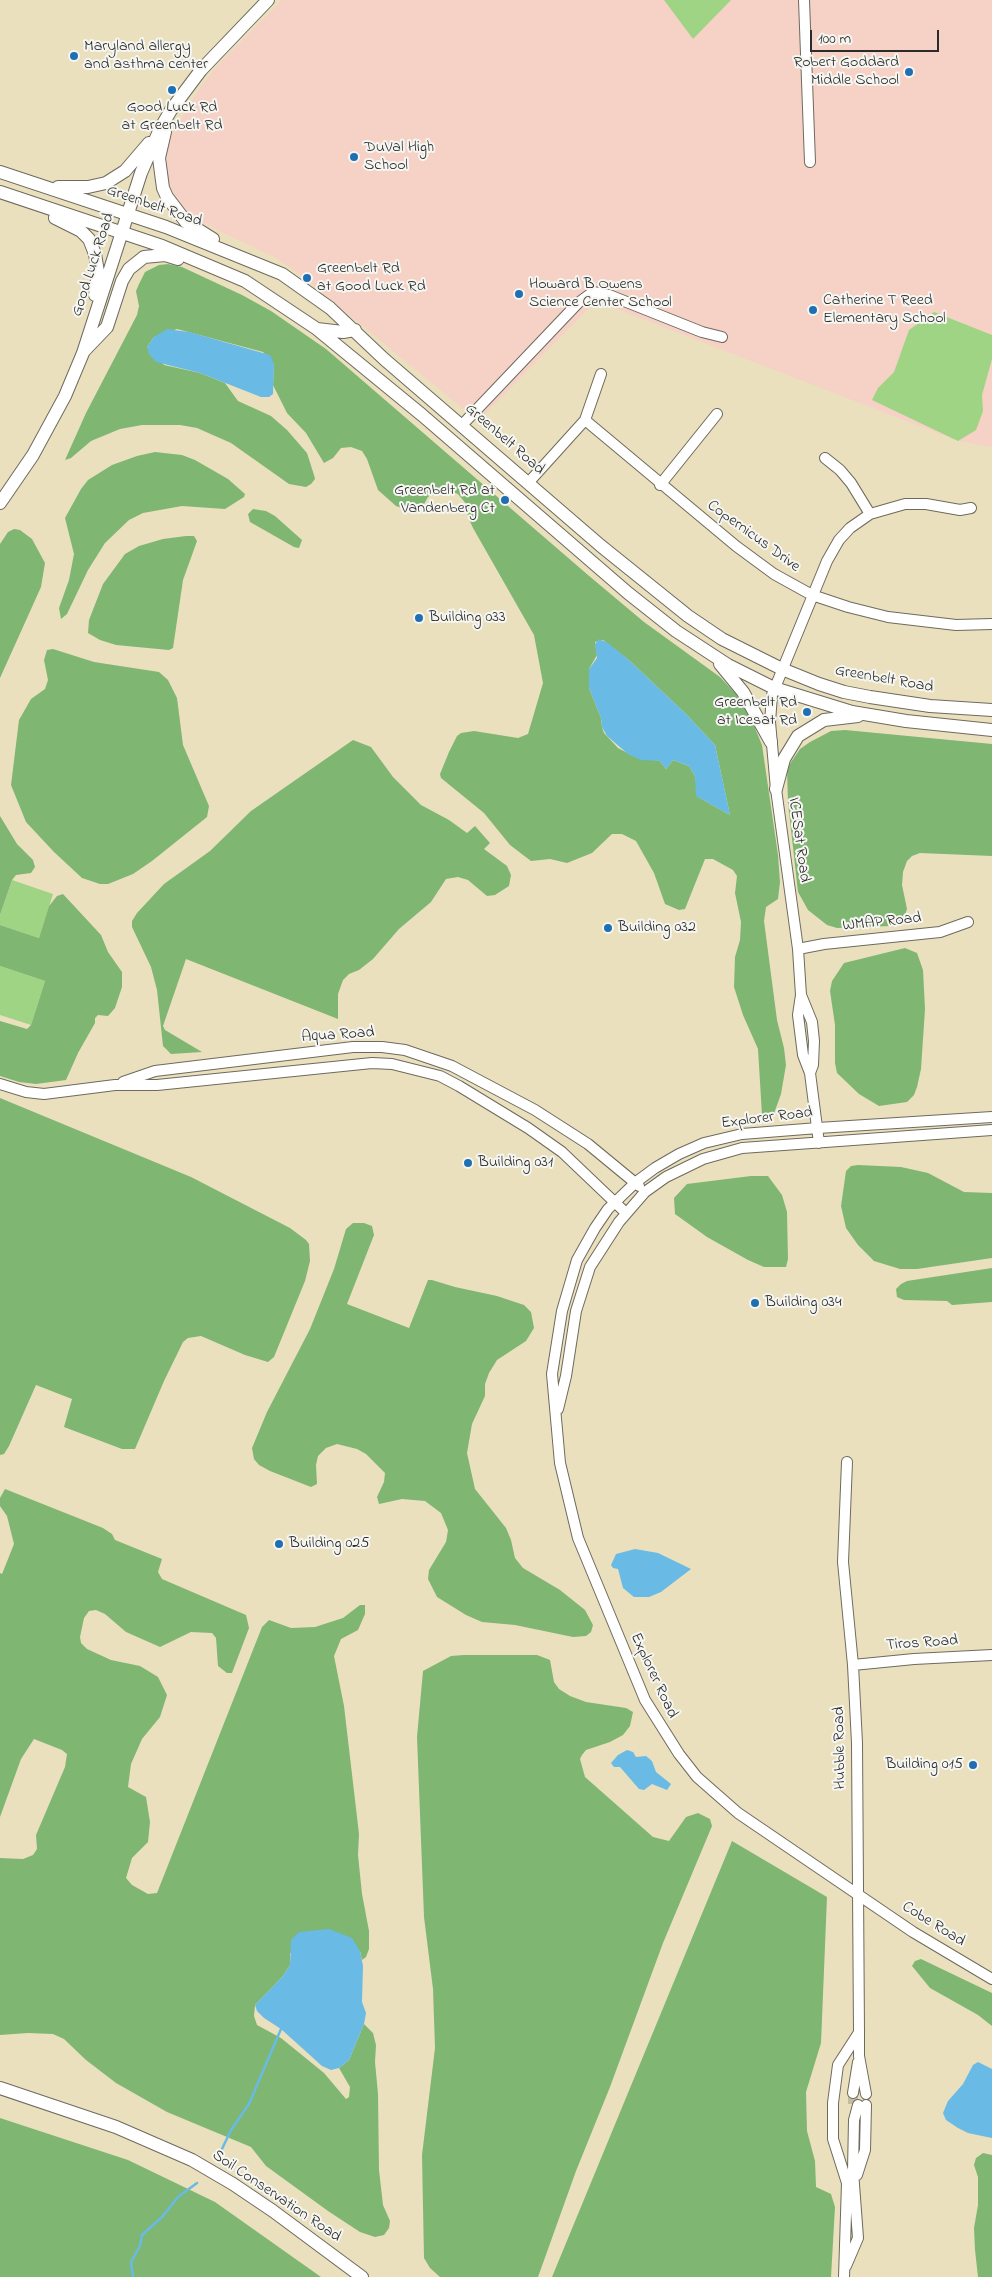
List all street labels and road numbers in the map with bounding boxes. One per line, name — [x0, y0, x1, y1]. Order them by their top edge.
street label: Greenbelt Road — [104, 182, 204, 232]
street label: Good Luck Road — [68, 211, 120, 319]
street label: Greenbelt Road — [460, 400, 548, 480]
street label: Copernicus Drive — [703, 497, 803, 577]
street label: Greenbelt Road — [833, 662, 935, 698]
street label: ICESat Road — [783, 796, 813, 884]
street label: WMAP Road — [842, 909, 922, 937]
street label: Aqua Road — [301, 1024, 375, 1048]
street label: Explorer Road — [720, 1104, 814, 1134]
street label: Explorer Road — [625, 1630, 681, 1722]
street label: Tiros Road — [885, 1632, 959, 1656]
street label: Hubble Road — [831, 1706, 851, 1790]
street label: Cobe Road — [898, 1898, 968, 1952]
street label: Soil Conservation Road — [208, 2147, 344, 2247]

